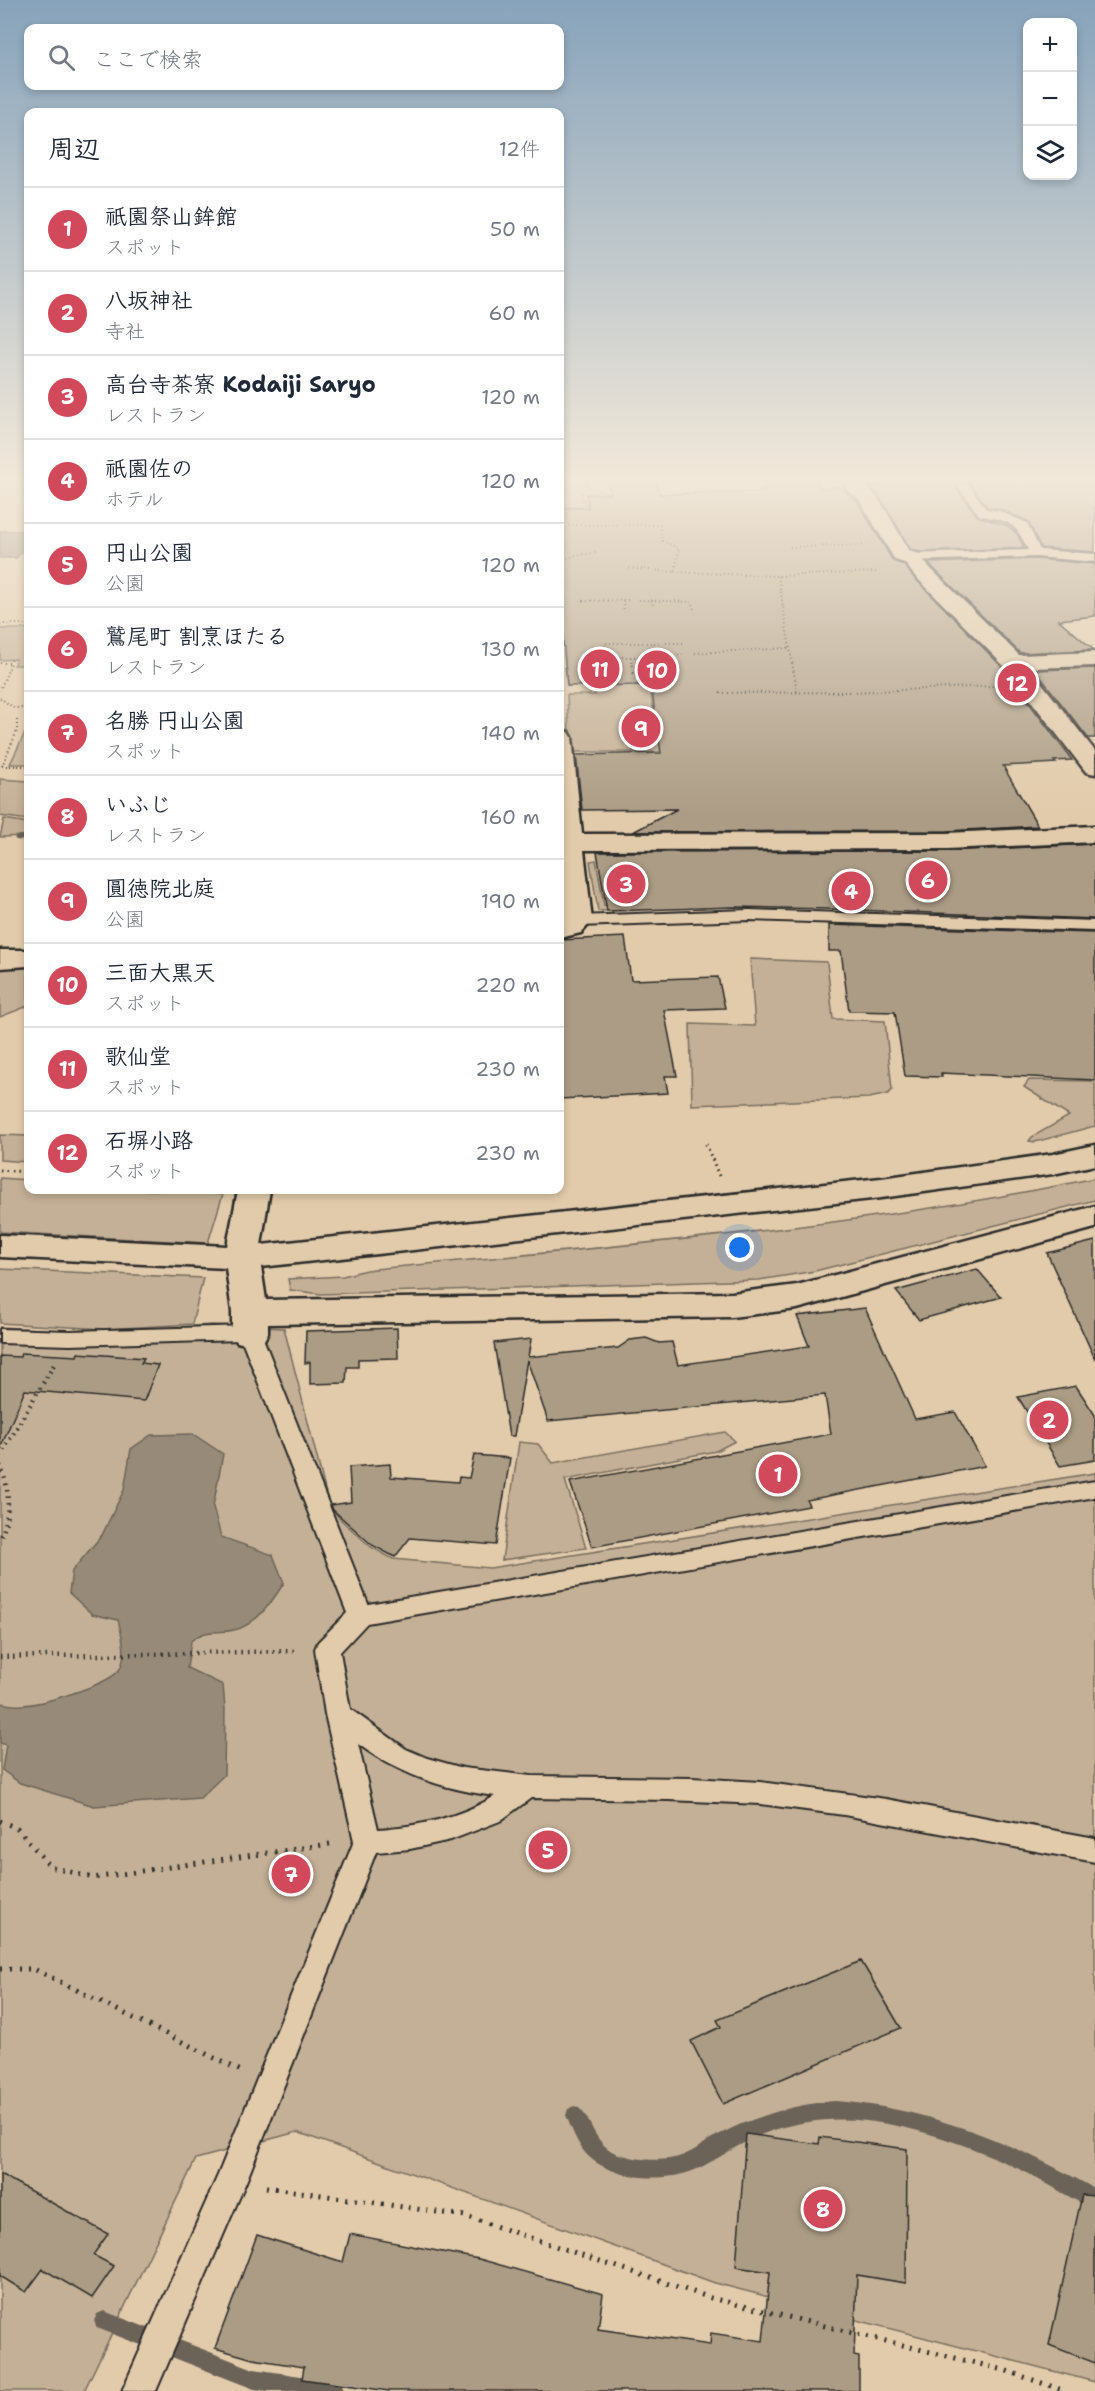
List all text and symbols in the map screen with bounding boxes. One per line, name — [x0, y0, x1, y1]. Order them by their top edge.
map controls — [1023, 18, 1077, 180]
button: + — [1023, 18, 1077, 72]
search box — [24, 24, 564, 90]
icon: search — [45, 41, 78, 74]
text: ここで検索 — [93, 45, 203, 74]
button: − — [1023, 72, 1077, 126]
button: layers — [1023, 126, 1077, 180]
text: 周辺 — [48, 131, 100, 166]
text: 12件 — [499, 136, 540, 162]
text: 祇園祭山鉾館 — [105, 202, 237, 231]
text: 1 — [63, 216, 72, 242]
text: 50 m — [490, 216, 540, 242]
text: スポット — [105, 234, 185, 260]
text: 八坂神社 — [105, 286, 193, 315]
text: 2 — [61, 300, 75, 326]
text: 60 m — [488, 300, 540, 326]
text: 寺社 — [105, 318, 145, 344]
text: 高台寺茶寮 Kodaiji Saryo — [105, 370, 376, 399]
text: 3 — [61, 384, 75, 410]
text: 120 m — [481, 384, 540, 410]
text: レストラン — [105, 402, 207, 428]
text: 祇園佐の — [105, 454, 193, 483]
text: 4 — [61, 468, 75, 494]
text: 120 m — [481, 468, 540, 494]
text: ホテル — [105, 486, 164, 512]
text: 円山公園 — [105, 538, 193, 567]
text: 5 — [61, 552, 74, 578]
text: 120 m — [481, 552, 540, 578]
text: 公園 — [105, 570, 145, 596]
text: 鷲尾町 割烹ほたる — [105, 622, 289, 651]
text: 6 — [61, 636, 75, 662]
text: 130 m — [481, 636, 540, 662]
pin: 11 — [580, 646, 620, 692]
pin: 10 — [638, 648, 676, 692]
text: レストラン — [105, 654, 207, 680]
pin: 12 — [998, 660, 1036, 706]
text: 名勝 円山公園 — [105, 706, 245, 735]
pin: 9 — [622, 706, 660, 750]
text: 7 — [61, 720, 75, 746]
text: 140 m — [481, 720, 540, 746]
text: スポット — [105, 738, 185, 764]
text: いふじ — [105, 790, 171, 819]
text: 8 — [61, 804, 75, 830]
text: 160 m — [481, 804, 540, 830]
text: レストラン — [105, 822, 207, 848]
pin: 6 — [908, 858, 948, 902]
pin: 3 — [606, 862, 646, 906]
pin: 4 — [832, 868, 870, 914]
text: 圓徳院北庭 — [105, 874, 215, 903]
text: 9 — [61, 888, 75, 914]
text: 190 m — [481, 888, 540, 914]
text: 公園 — [105, 906, 145, 932]
text: 三面大黒天 — [105, 958, 215, 987]
text: 10 — [56, 972, 79, 998]
text: 220 m — [476, 972, 540, 998]
text: スポット — [105, 990, 185, 1016]
text: 歌仙堂 — [105, 1042, 171, 1071]
text: 11 — [59, 1056, 76, 1082]
text: 230 m — [475, 1056, 540, 1082]
text: スポット — [105, 1074, 185, 1100]
text: 石塀小路 — [105, 1126, 193, 1155]
text: 12 — [56, 1140, 79, 1166]
text: 230 m — [475, 1140, 540, 1166]
text: スポット — [105, 1158, 185, 1184]
your location — [725, 1233, 754, 1262]
pin: 2 — [1030, 1398, 1068, 1442]
pin: 1 — [758, 1452, 798, 1496]
pin: 5 — [528, 1828, 568, 1872]
pin: 7 — [272, 1852, 310, 1896]
pin: 8 — [804, 2186, 842, 2232]

